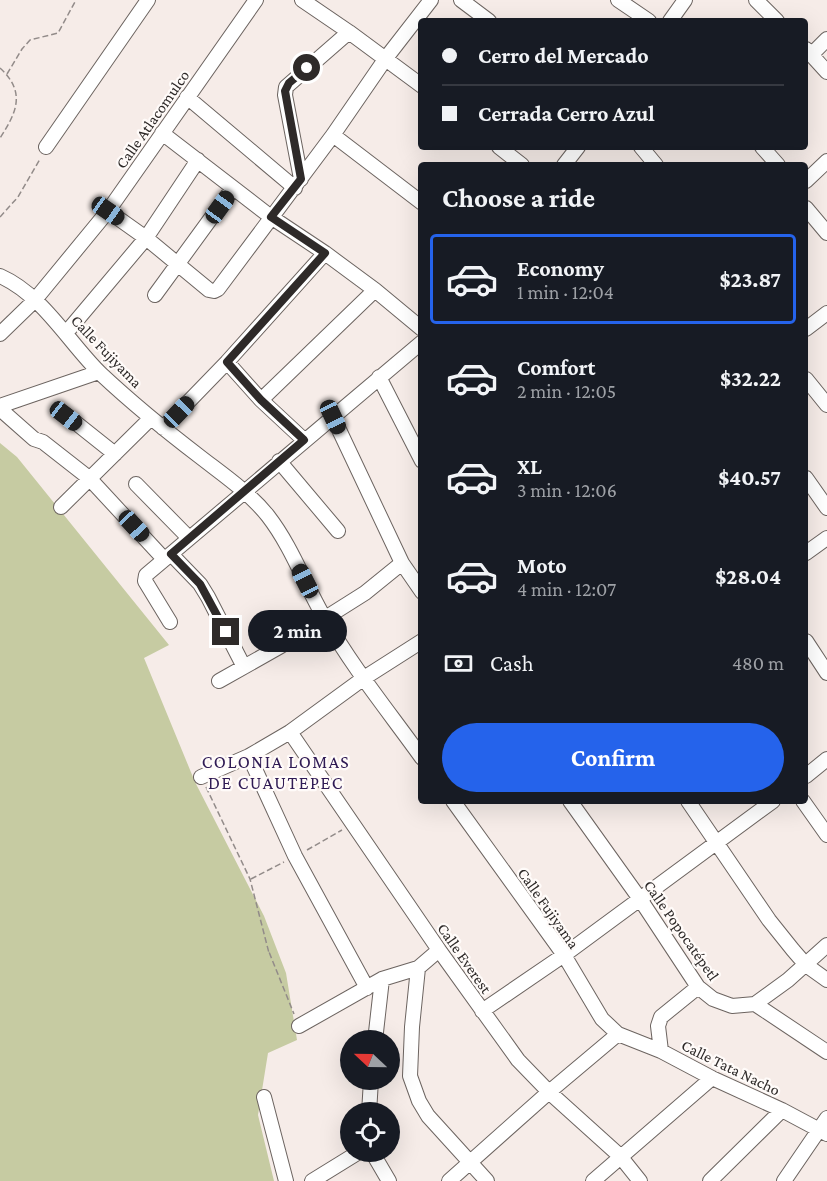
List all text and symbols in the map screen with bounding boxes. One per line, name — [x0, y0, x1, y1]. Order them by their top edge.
text: Cerro del Mercado — [478, 43, 649, 68]
route start — [293, 54, 320, 81]
street label: Calle Atlacomulco — [112, 67, 193, 172]
text: Cerrada Cerro Azul — [478, 101, 655, 126]
text: Choose a ride — [442, 183, 595, 213]
car — [202, 187, 238, 227]
car — [88, 193, 128, 229]
icon: car — [445, 252, 499, 306]
text: Economy — [517, 256, 604, 281]
text: $23.87 — [719, 267, 781, 292]
text: 1 min · 12:04 — [517, 281, 614, 303]
street label: Calle Fujiyama — [67, 311, 146, 392]
icon: car — [445, 351, 499, 405]
text: Comfort — [517, 355, 595, 380]
text: $32.22 — [720, 366, 781, 391]
text: 2 min · 12:05 — [517, 380, 616, 402]
car — [160, 393, 198, 431]
car — [317, 397, 349, 437]
car — [46, 398, 86, 434]
icon: car — [445, 450, 499, 504]
text: XL — [517, 454, 542, 479]
text: $40.57 — [718, 465, 781, 490]
text: 3 min · 12:06 — [517, 479, 617, 501]
car — [115, 507, 153, 545]
icon: car — [445, 549, 499, 603]
text: Moto — [517, 553, 567, 578]
car — [289, 561, 321, 601]
text: $28.04 — [715, 564, 781, 589]
text: 4 min · 12:07 — [517, 578, 616, 600]
callout: 2 min — [247, 611, 346, 653]
route end — [212, 618, 239, 645]
text: 2 min — [273, 620, 322, 642]
icon: cash — [442, 647, 475, 680]
text: Cash — [490, 651, 534, 676]
text: 480 m — [732, 652, 784, 674]
button: Confirm — [442, 723, 784, 792]
district label: COLONIA LOMAS DE CUAUTEPEC — [202, 752, 350, 793]
street label: Calle Fujiyama — [514, 865, 583, 953]
street label: Calle Popocatépetl — [640, 877, 723, 984]
street label: Calle Everest — [434, 920, 495, 997]
north arrow — [340, 1030, 400, 1090]
map controls — [340, 1030, 400, 1162]
street label: Calle Tata Nacho — [679, 1036, 783, 1099]
button: locate — [340, 1102, 400, 1162]

